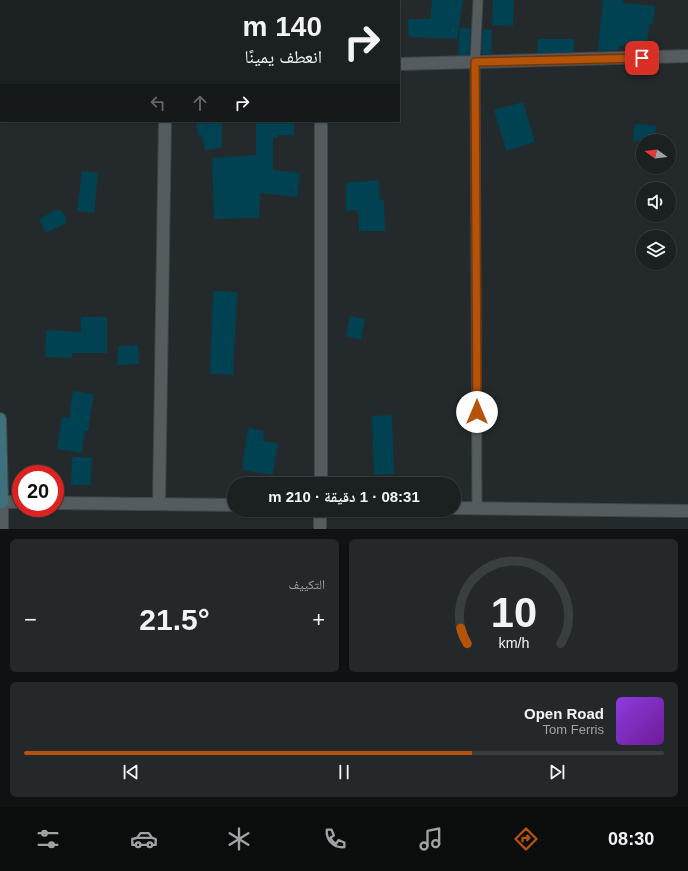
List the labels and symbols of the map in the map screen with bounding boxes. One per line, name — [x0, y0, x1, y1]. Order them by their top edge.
pin — [625, 41, 659, 75]
north arrow — [636, 134, 676, 174]
position arrow — [456, 391, 498, 433]
speed limit sign: 20 — [12, 465, 64, 517]

